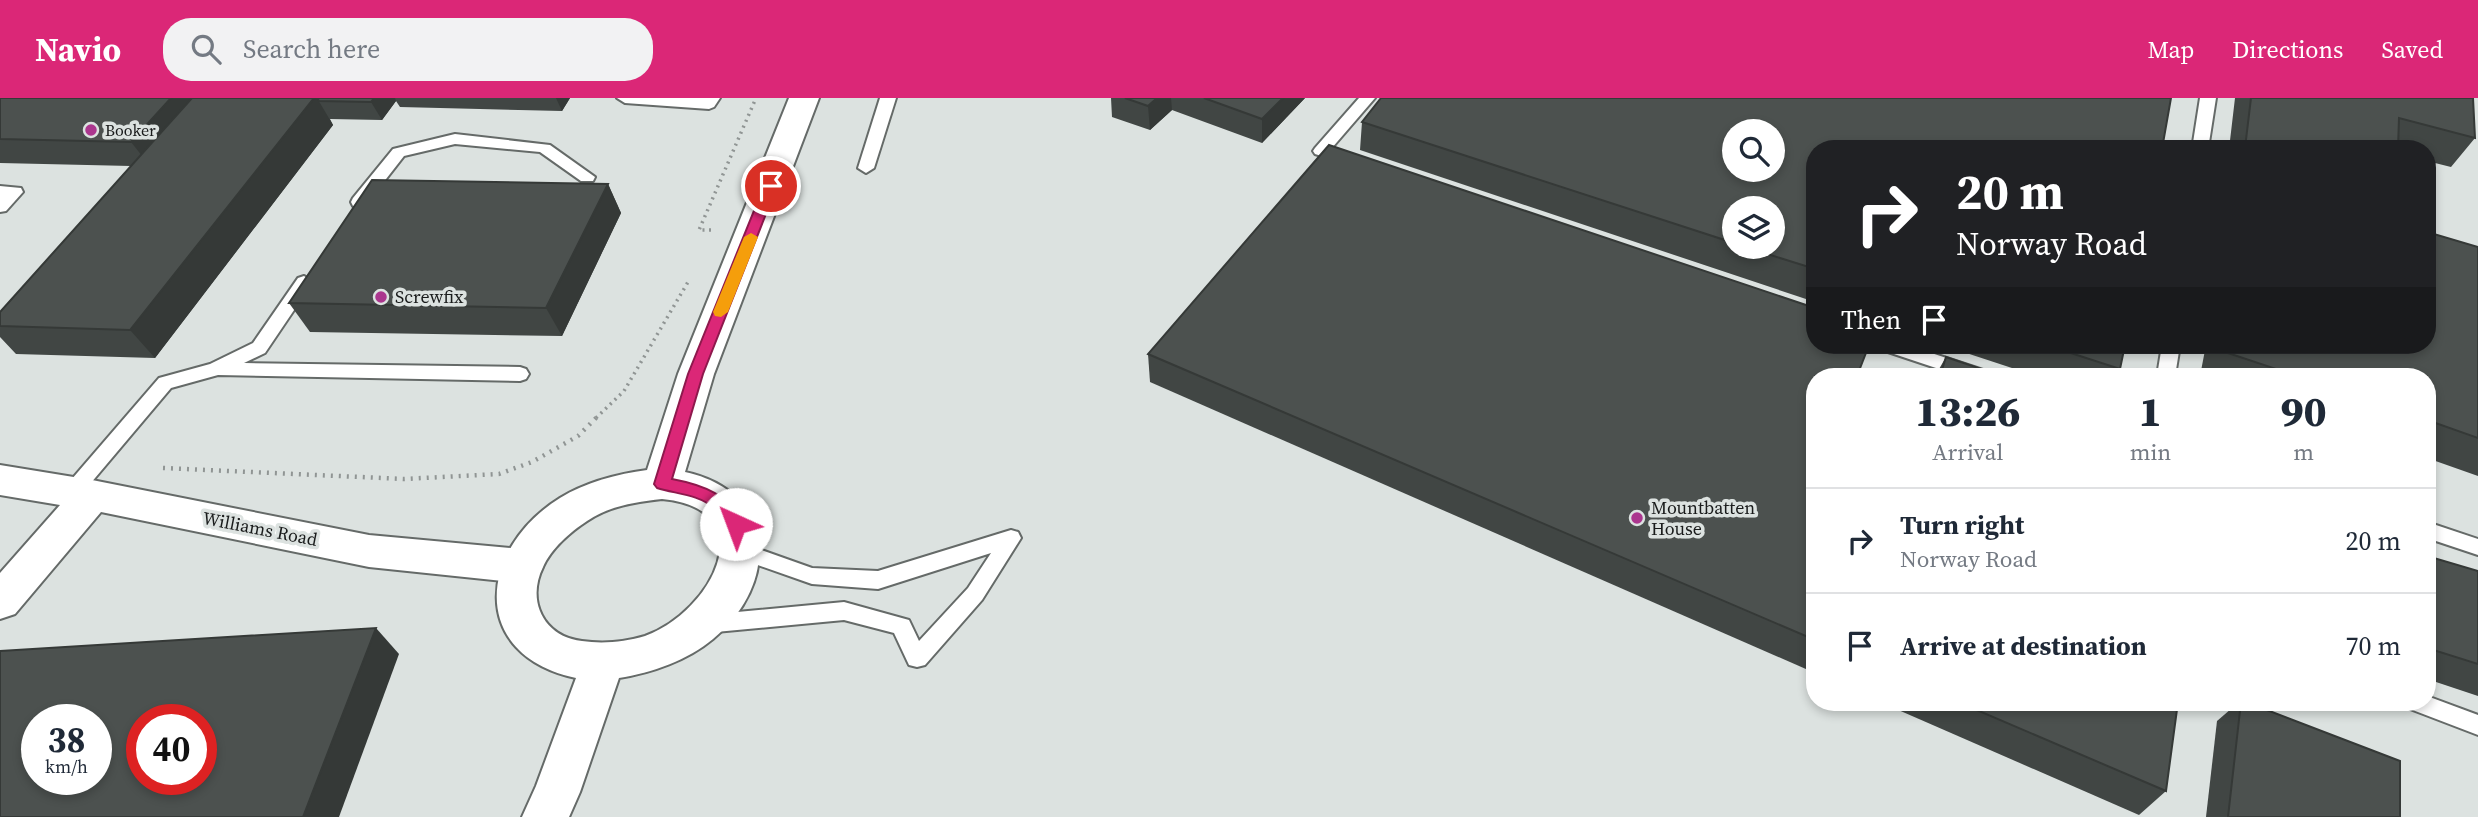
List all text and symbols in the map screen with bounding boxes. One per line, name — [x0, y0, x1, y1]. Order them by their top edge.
search box — [163, 18, 653, 81]
text: Navio — [35, 27, 121, 72]
icon: search — [187, 30, 225, 68]
text: Search here — [243, 31, 380, 67]
text: Map — [2147, 33, 2194, 66]
text: Directions — [2232, 33, 2343, 66]
text: Saved — [2381, 33, 2443, 66]
place label: Booker — [105, 119, 156, 141]
map controls — [1722, 119, 1785, 259]
button: search — [1722, 119, 1785, 182]
marker: Booker — [83, 122, 99, 138]
pin — [741, 156, 801, 216]
text: 20 m — [1956, 158, 2064, 225]
icon: arrive — [752, 167, 790, 205]
icon: right — [1841, 168, 1932, 259]
button: layers — [1722, 196, 1785, 259]
text: Norway Road — [1956, 222, 2147, 266]
place label: Screwfix — [395, 284, 464, 309]
marker: Screwfix — [373, 289, 389, 305]
icon: arrive — [1915, 301, 1953, 339]
text: Then — [1841, 302, 1901, 338]
text: 13:26 — [1915, 382, 2020, 440]
text: 1 — [2139, 382, 2162, 440]
text: 90 — [2280, 382, 2327, 440]
text: Arrival — [1932, 436, 2003, 468]
text: min — [2130, 436, 2171, 468]
text: m — [2293, 436, 2314, 468]
position arrow — [699, 487, 773, 561]
place label: Mountbatten House — [1651, 495, 1755, 541]
street label: Williams Road — [201, 505, 320, 552]
text: Turn right — [1900, 507, 2024, 543]
marker: Mountbatten House — [1629, 510, 1645, 526]
icon: right — [1841, 522, 1879, 560]
text: 20 m — [2346, 523, 2401, 559]
text: Norway Road — [1900, 543, 2037, 575]
icon: arrive — [1841, 627, 1879, 665]
text: Arrive at destination — [1900, 628, 2147, 664]
text: 70 m — [2346, 628, 2401, 664]
speed limit sign: 40 — [126, 704, 217, 795]
text: 38 — [48, 716, 85, 764]
text: km/h — [45, 754, 88, 779]

